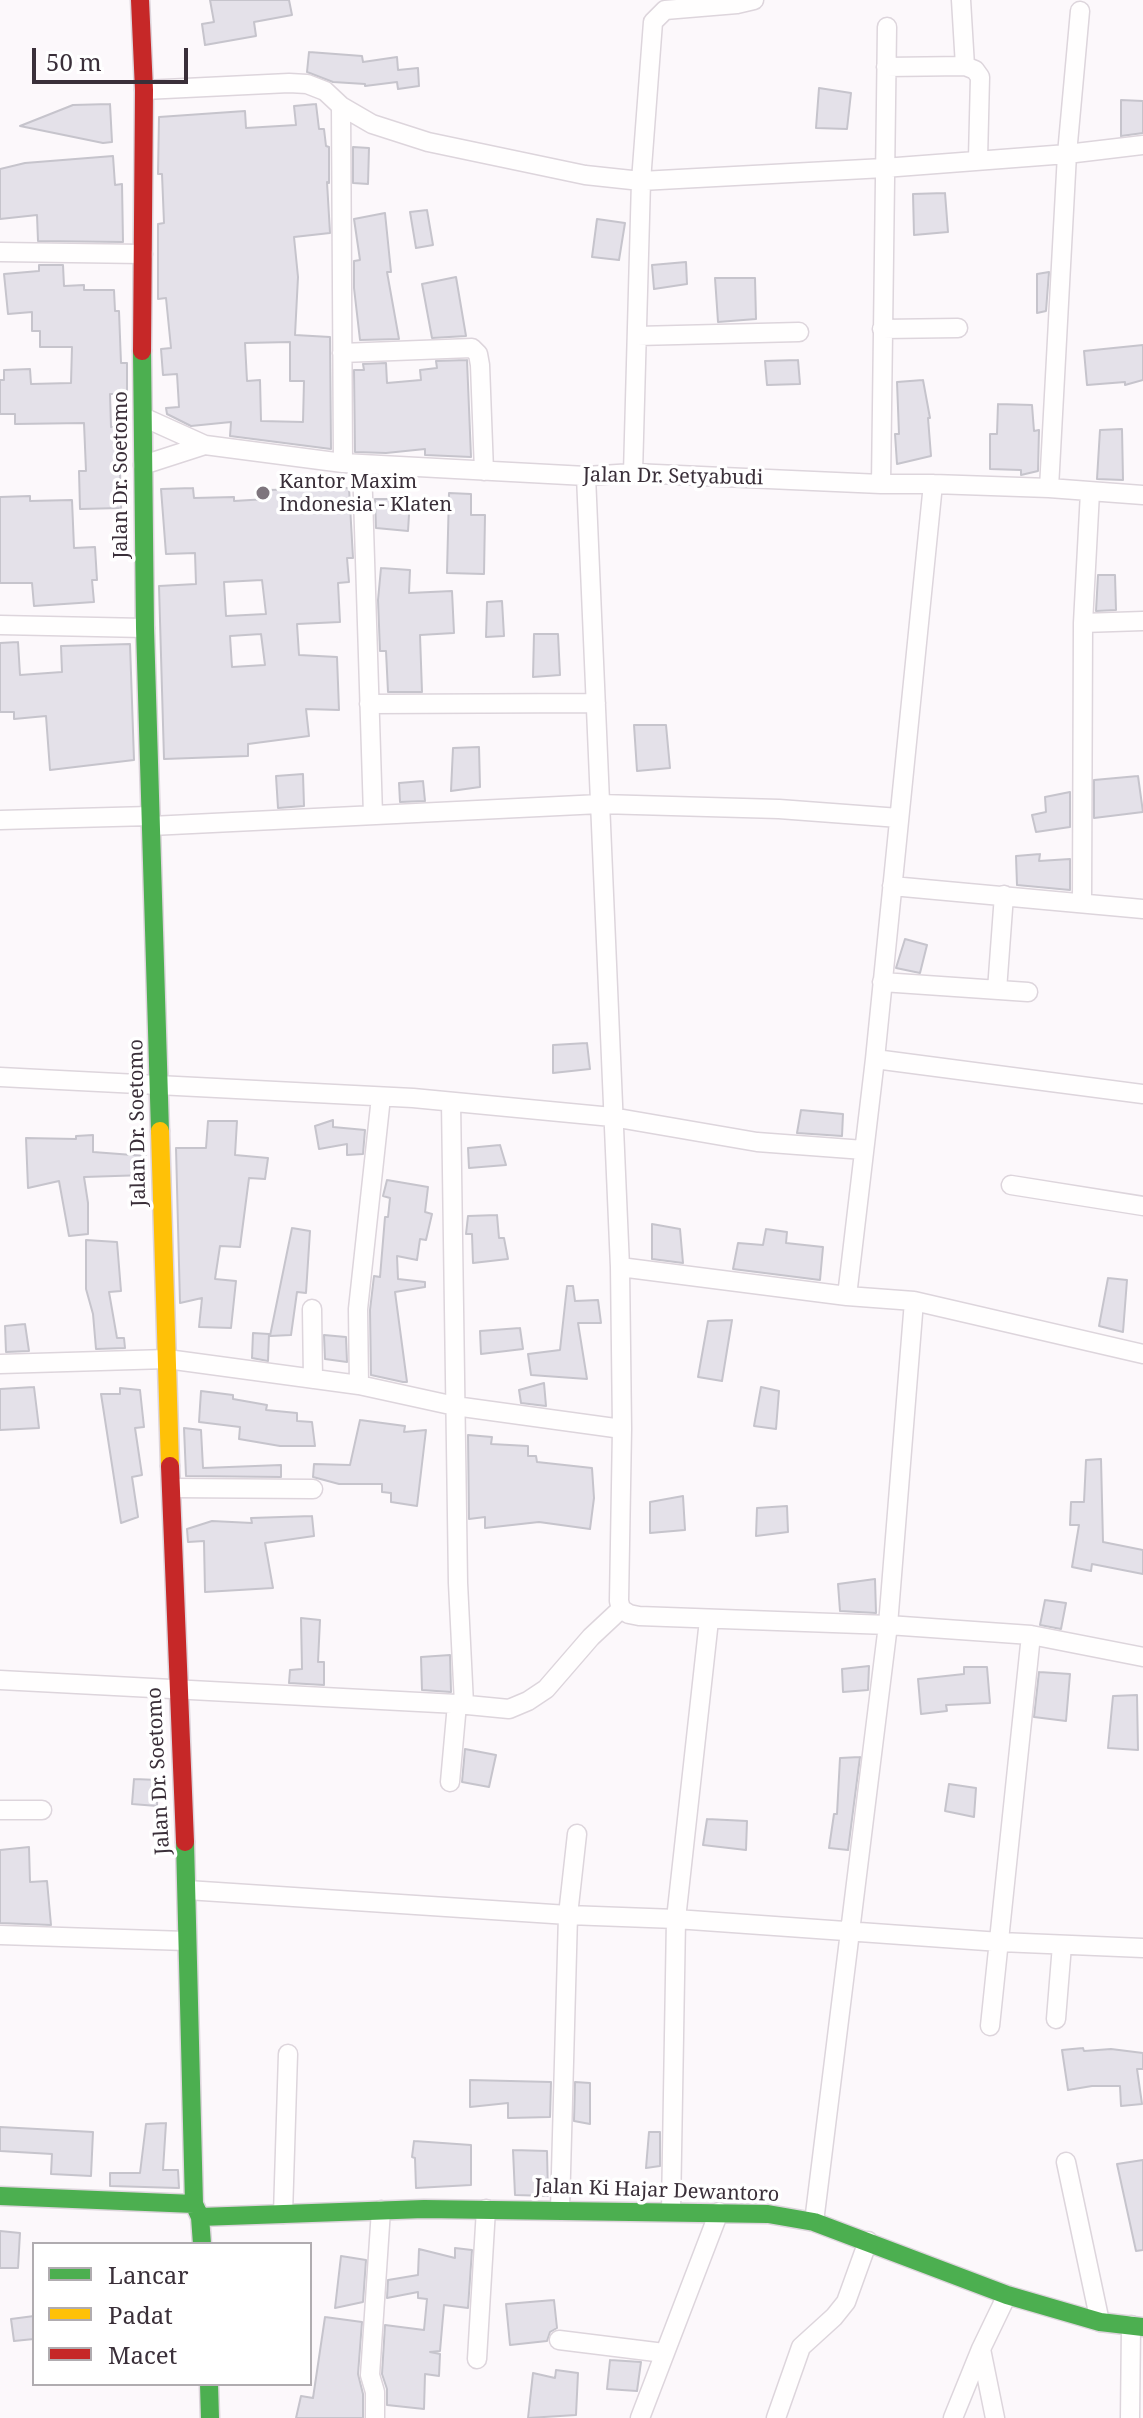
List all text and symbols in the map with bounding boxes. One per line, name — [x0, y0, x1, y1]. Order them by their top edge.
scale bar — [36, 32, 192, 82]
text: 50 m — [46, 45, 102, 78]
street label: Jalan Dr. Soetomo — [109, 391, 133, 559]
street label: Jalan Dr. Setyabudi — [583, 463, 763, 491]
place label: Kantor Maxim Indonesia - Klaten — [279, 470, 452, 517]
marker: Kantor Maxim Indonesia - Klaten — [254, 484, 272, 502]
street label: Jalan Dr. Soetomo — [125, 1039, 151, 1207]
street label: Jalan Dr. Soetomo — [143, 1687, 175, 1855]
street label: Jalan Ki Hajar Dewantoro — [534, 2175, 780, 2207]
legend — [32, 2242, 312, 2386]
text: Lancar — [108, 2258, 189, 2291]
text: Padat — [108, 2298, 173, 2331]
text: Macet — [108, 2338, 177, 2371]

